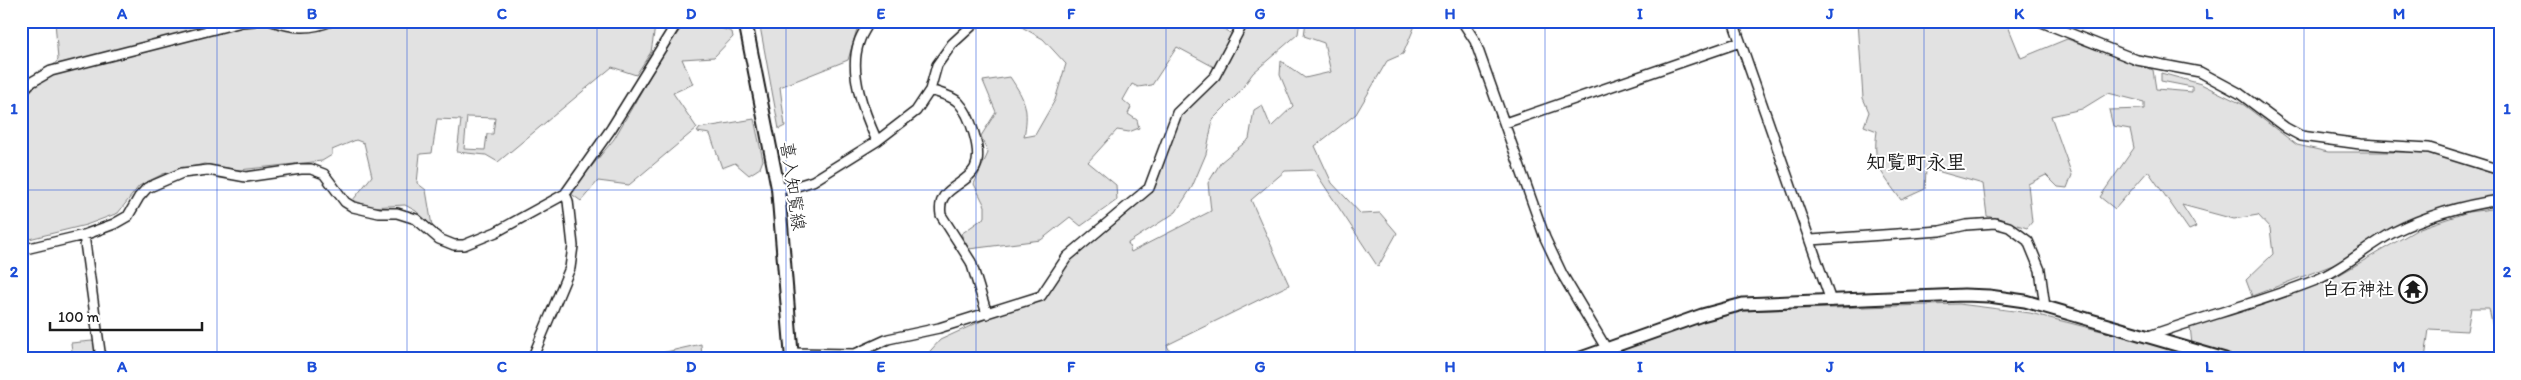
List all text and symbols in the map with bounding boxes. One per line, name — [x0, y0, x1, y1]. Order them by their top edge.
text: A — [116, 4, 128, 23]
text: B — [307, 4, 318, 23]
text: C — [497, 4, 508, 23]
text: D — [686, 4, 697, 23]
text: E — [877, 4, 886, 23]
text: F — [1067, 4, 1076, 23]
text: G — [1254, 4, 1266, 23]
text: H — [1444, 4, 1456, 23]
text: I — [1637, 4, 1643, 23]
text: J — [1825, 4, 1834, 23]
text: K — [2014, 4, 2025, 23]
text: L — [2205, 4, 2214, 23]
text: M — [2393, 4, 2405, 23]
text: 1 — [10, 99, 18, 118]
text: 1 — [2503, 99, 2511, 118]
street label: 喜入知覧線 — [776, 140, 810, 232]
district label: 知覧町永里 — [1866, 150, 1966, 174]
text: 2 — [10, 262, 19, 281]
text: 2 — [2503, 262, 2512, 281]
temple icon: 白石神社 — [2398, 274, 2428, 304]
place label: 白石神社 — [2322, 278, 2394, 300]
scale bar — [50, 300, 202, 332]
text: 100 m — [58, 308, 100, 326]
text: A — [116, 357, 128, 376]
text: B — [307, 357, 318, 376]
text: C — [497, 357, 508, 376]
text: D — [686, 357, 697, 376]
text: E — [877, 357, 886, 376]
text: F — [1067, 357, 1076, 376]
text: G — [1254, 357, 1266, 376]
text: H — [1444, 357, 1456, 376]
text: I — [1637, 357, 1643, 376]
text: J — [1825, 357, 1834, 376]
text: K — [2014, 357, 2025, 376]
text: L — [2205, 357, 2214, 376]
text: M — [2393, 357, 2405, 376]

